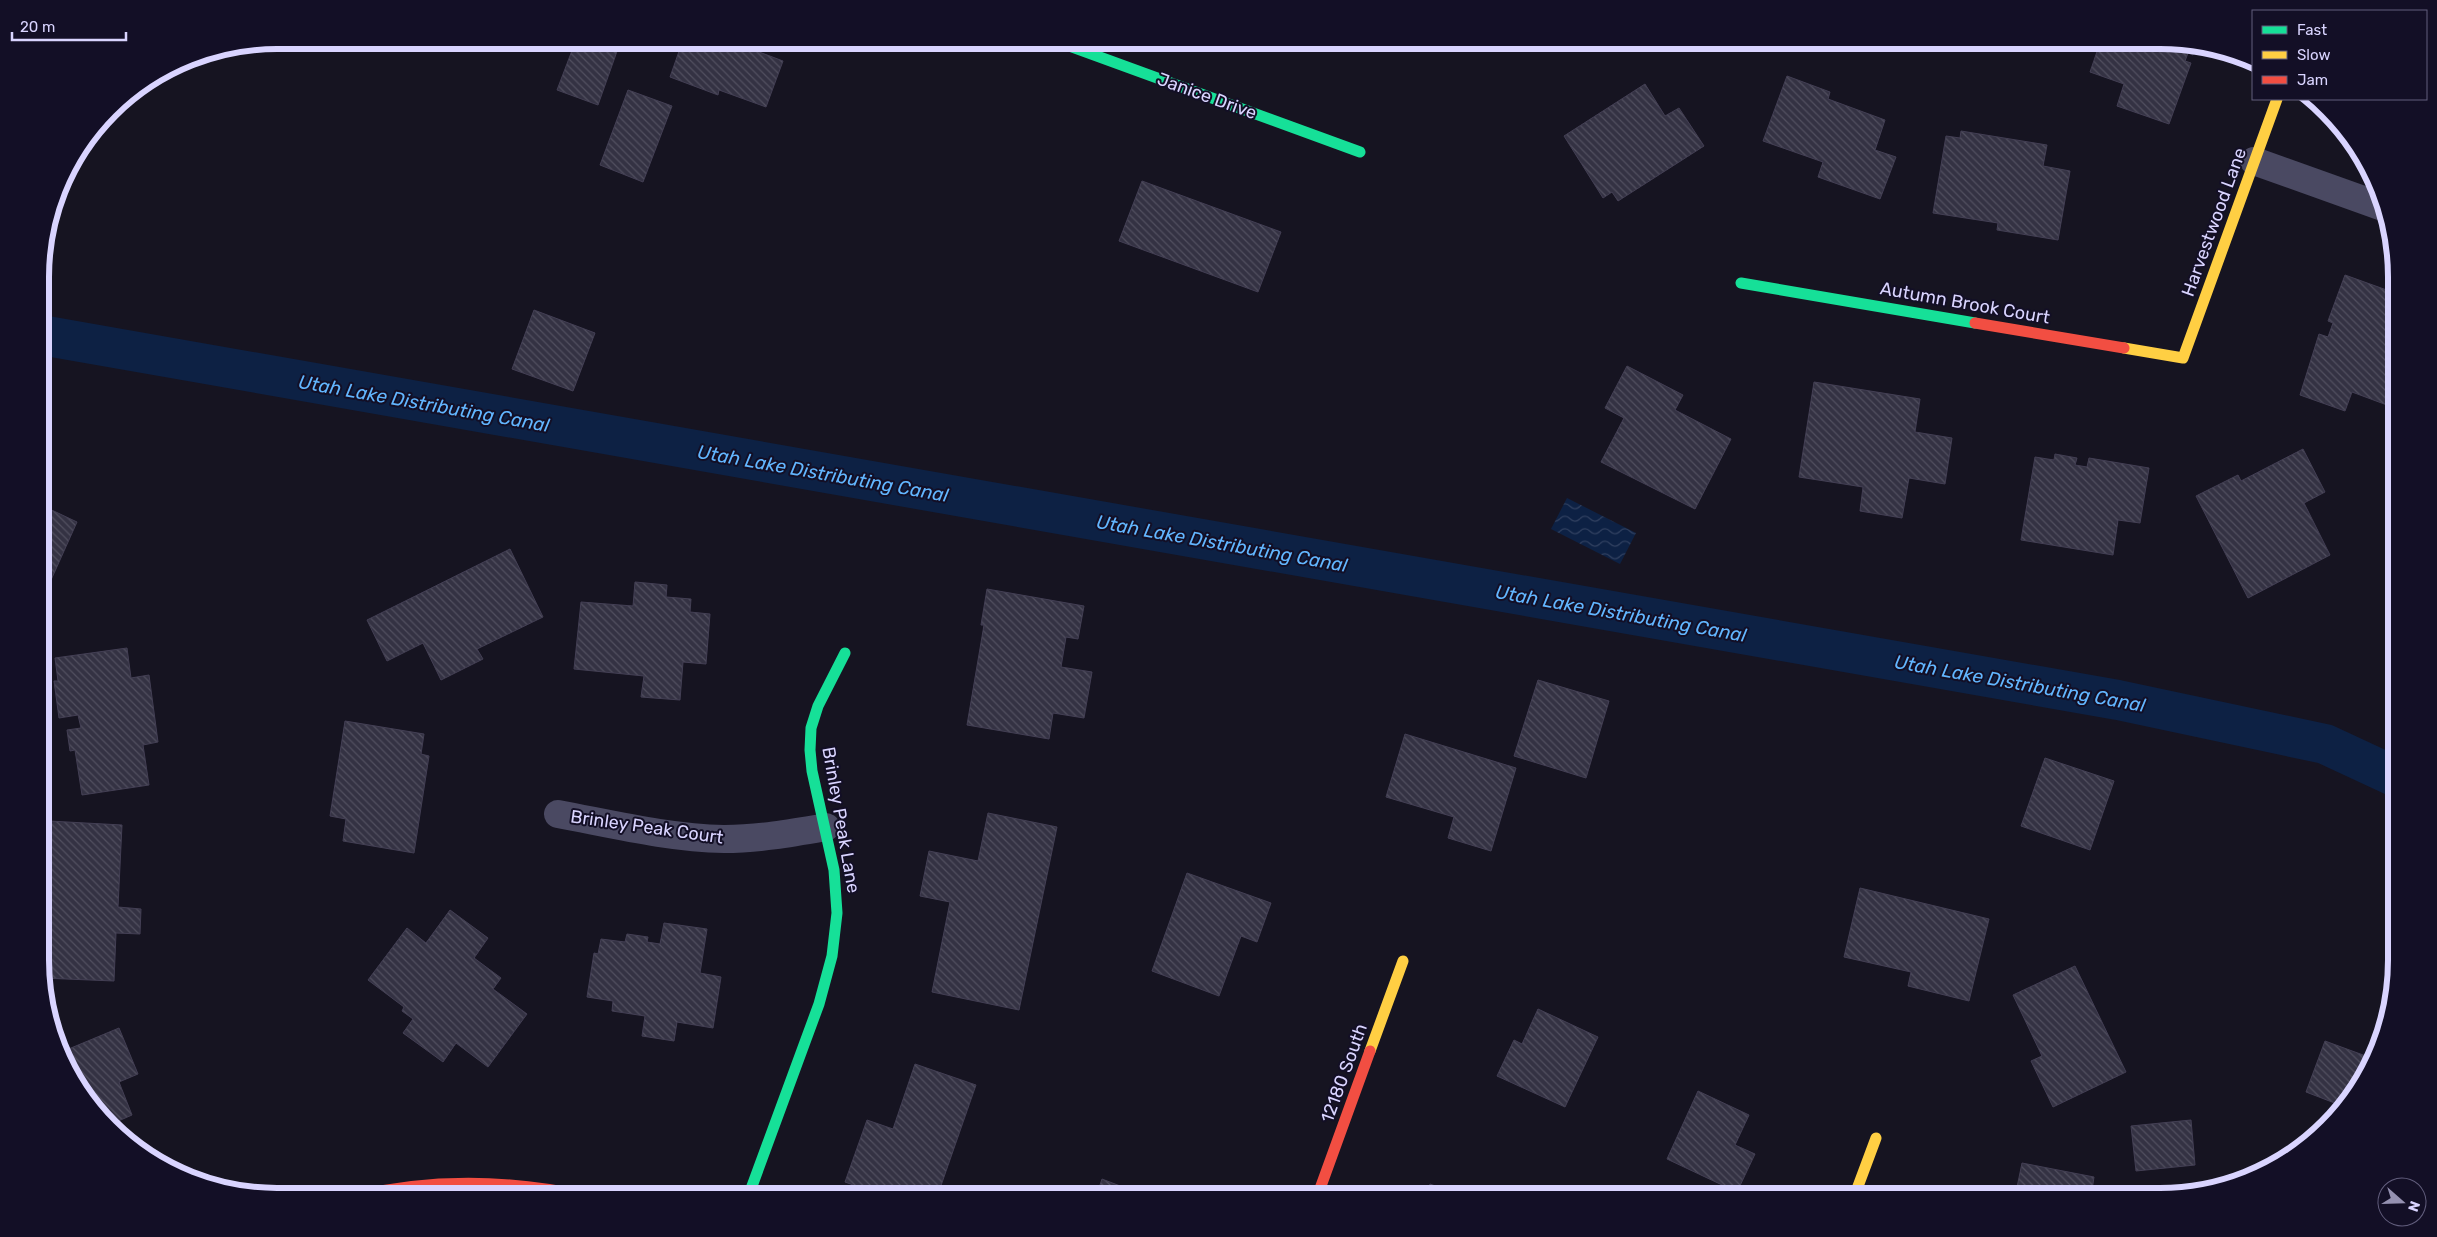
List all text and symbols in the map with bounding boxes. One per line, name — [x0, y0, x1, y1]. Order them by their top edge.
scale bar — [12, 10, 126, 42]
legend — [2252, 10, 2427, 100]
text: 20 m — [20, 18, 55, 36]
text: Fast — [2297, 21, 2327, 39]
text: Slow — [2297, 46, 2330, 64]
street label: Janice Drive — [1154, 68, 1260, 124]
text: Jam — [2297, 71, 2328, 89]
street label: Harvestwood Lane — [2177, 145, 2251, 299]
street label: Autumn Brook Court — [1878, 277, 2052, 329]
water label: Utah Lake Distributing Canal — [297, 370, 552, 437]
water label: Utah Lake Distributing Canal — [696, 440, 951, 507]
water label: Utah Lake Distributing Canal — [1095, 510, 1350, 577]
water label: Utah Lake Distributing Canal — [1494, 580, 1749, 647]
water label: Utah Lake Distributing Canal — [1893, 650, 2148, 717]
street label: Brinley Peak Lane — [817, 745, 865, 895]
street label: Brinley Peak Court — [569, 805, 725, 849]
street label: 12180 South — [1316, 1021, 1372, 1125]
north arrow — [2377, 1177, 2427, 1227]
text: N — [2404, 1199, 2423, 1214]

